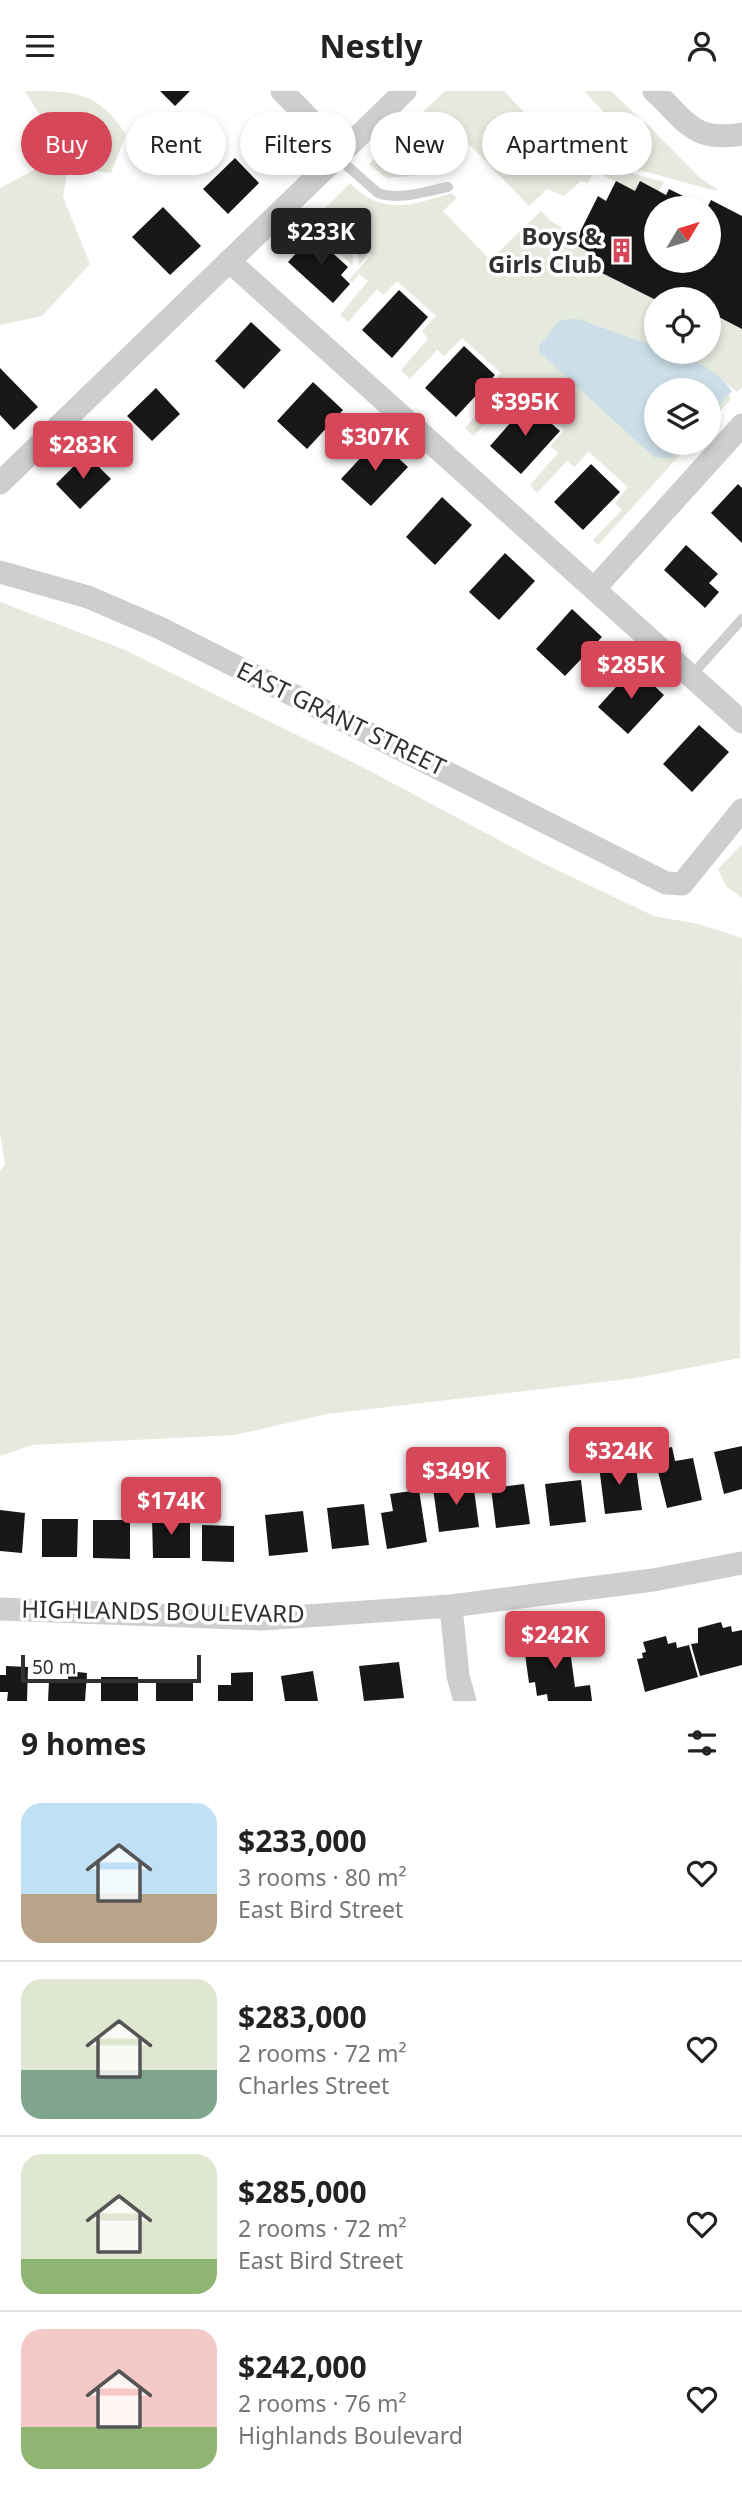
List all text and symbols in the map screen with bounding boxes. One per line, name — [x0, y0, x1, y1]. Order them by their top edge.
text: Nestly — [320, 24, 422, 67]
icon: menu — [21, 27, 59, 65]
icon: person — [683, 27, 721, 65]
chip: Buy — [21, 112, 112, 175]
chip: Rent — [126, 112, 226, 175]
chip: Filters — [240, 112, 356, 175]
chip: New — [370, 112, 468, 175]
chip: Apartment — [482, 112, 652, 175]
north arrow — [644, 196, 721, 273]
map controls — [644, 196, 721, 455]
pin: $233K — [272, 209, 370, 268]
text: $233K — [287, 215, 355, 247]
place label: Boys & Girls Club — [488, 219, 602, 280]
building icon: Boys & Girls Club — [608, 237, 636, 265]
button: locate — [644, 287, 721, 364]
button: layers — [644, 378, 721, 455]
pin: $395K — [476, 379, 574, 438]
text: $395K — [491, 385, 559, 417]
pin: $307K — [326, 413, 424, 473]
text: $307K — [341, 420, 409, 452]
pin: $283K — [34, 421, 132, 481]
text: $283K — [49, 428, 117, 460]
pin: $285K — [582, 641, 680, 701]
text: $285K — [597, 648, 665, 680]
street label: EAST GRANT STREET — [232, 653, 452, 783]
pin: $324K — [570, 1427, 668, 1487]
text: $324K — [585, 1434, 653, 1466]
pin: $349K — [407, 1447, 505, 1507]
text: $349K — [422, 1454, 490, 1486]
pin: $174K — [122, 1477, 220, 1537]
text: $174K — [137, 1484, 205, 1516]
street label: HIGHLANDS BOULEVARD — [21, 1592, 305, 1629]
pin: $242K — [506, 1611, 604, 1671]
text: $242K — [521, 1618, 589, 1650]
scale bar — [21, 1652, 201, 1684]
text: 50 m — [32, 1654, 76, 1680]
text: 9 homes — [21, 1723, 146, 1764]
icon: filters — [683, 1724, 721, 1762]
text: $233,000 — [238, 1820, 367, 1861]
icon: home — [77, 1831, 161, 1915]
icon: heart — [683, 1854, 721, 1892]
text: 3 rooms · 80 m² — [238, 1861, 407, 1893]
text: East Bird Street — [238, 1893, 403, 1925]
text: $283,000 — [238, 1996, 367, 2037]
icon: home — [77, 2007, 161, 2091]
icon: heart — [683, 2030, 721, 2068]
text: 2 rooms · 72 m² — [238, 2037, 407, 2069]
text: Charles Street — [238, 2069, 389, 2101]
text: $285,000 — [238, 2171, 367, 2212]
icon: home — [77, 2182, 161, 2266]
icon: heart — [683, 2205, 721, 2243]
text: 2 rooms · 72 m² — [238, 2212, 407, 2244]
text: East Bird Street — [238, 2244, 403, 2276]
text: $242,000 — [238, 2346, 367, 2387]
icon: home — [77, 2357, 161, 2441]
icon: heart — [683, 2380, 721, 2418]
text: 2 rooms · 76 m² — [238, 2387, 407, 2419]
text: Highlands Boulevard — [238, 2419, 463, 2451]

